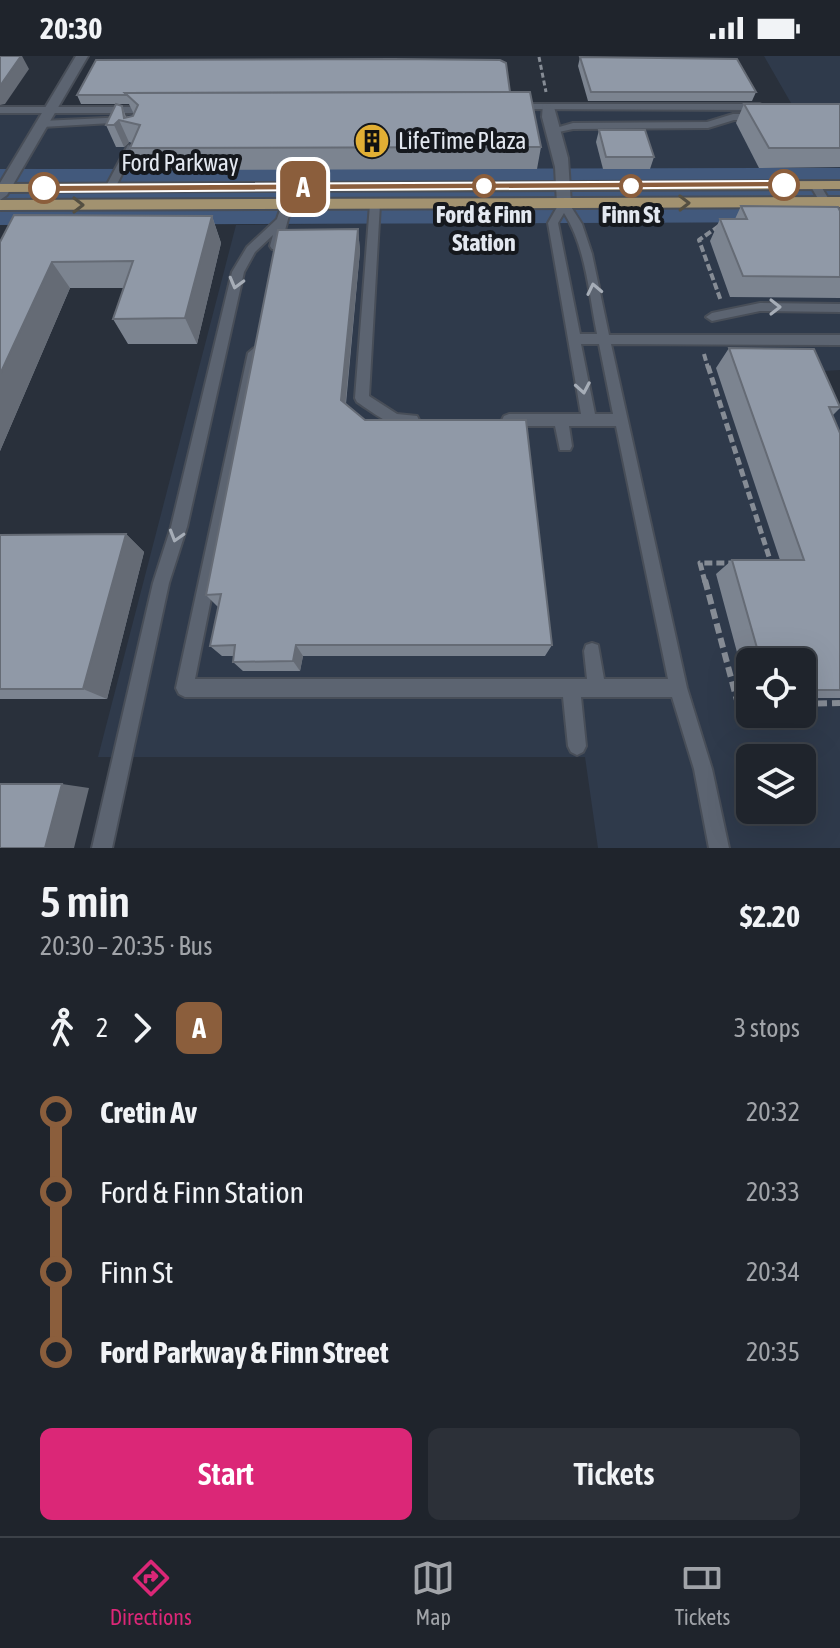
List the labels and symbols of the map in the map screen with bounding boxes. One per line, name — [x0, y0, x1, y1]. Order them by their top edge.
building icon: LifeTime Plaza — [353, 122, 391, 160]
place label: LifeTime Plaza — [398, 127, 526, 154]
street label: Ford Parkway — [121, 149, 239, 176]
line badge: A — [277, 161, 329, 213]
unlabelled marker — [769, 170, 799, 200]
unlabelled marker — [29, 173, 59, 203]
marker: Ford & Finn Station — [473, 175, 495, 197]
marker: Finn St — [620, 175, 642, 197]
one-way arrow — [678, 194, 691, 212]
one-way arrow — [72, 196, 85, 214]
place label: Ford & Finn Station — [436, 201, 532, 256]
place label: Finn St — [602, 201, 660, 228]
one-way arrow — [229, 276, 245, 290]
one-way arrow — [586, 283, 603, 296]
one-way arrow — [769, 298, 782, 315]
one-way arrow — [574, 381, 591, 394]
one-way arrow — [169, 529, 185, 542]

